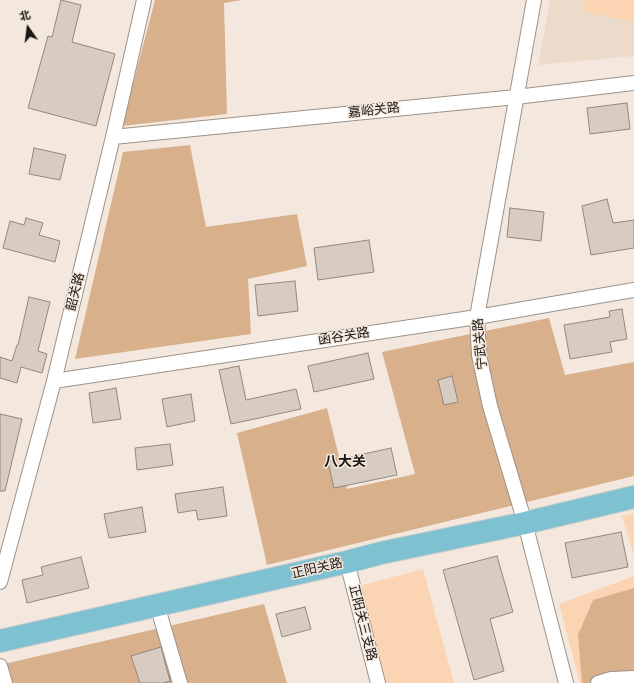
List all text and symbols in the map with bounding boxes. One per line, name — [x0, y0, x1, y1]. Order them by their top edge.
north arrow — [8, 8, 48, 48]
text: 北 — [18, 8, 32, 24]
street label: 嘉峪关路 — [347, 101, 401, 121]
street label: 韶关路 — [64, 271, 88, 313]
street label: 宁武关路 — [471, 317, 491, 371]
street label: 函谷关路 — [317, 325, 371, 349]
district label: 八大关 — [324, 454, 366, 470]
street label: 正阳关路 — [290, 556, 344, 582]
street label: 正阳关三支路 — [345, 583, 379, 663]

